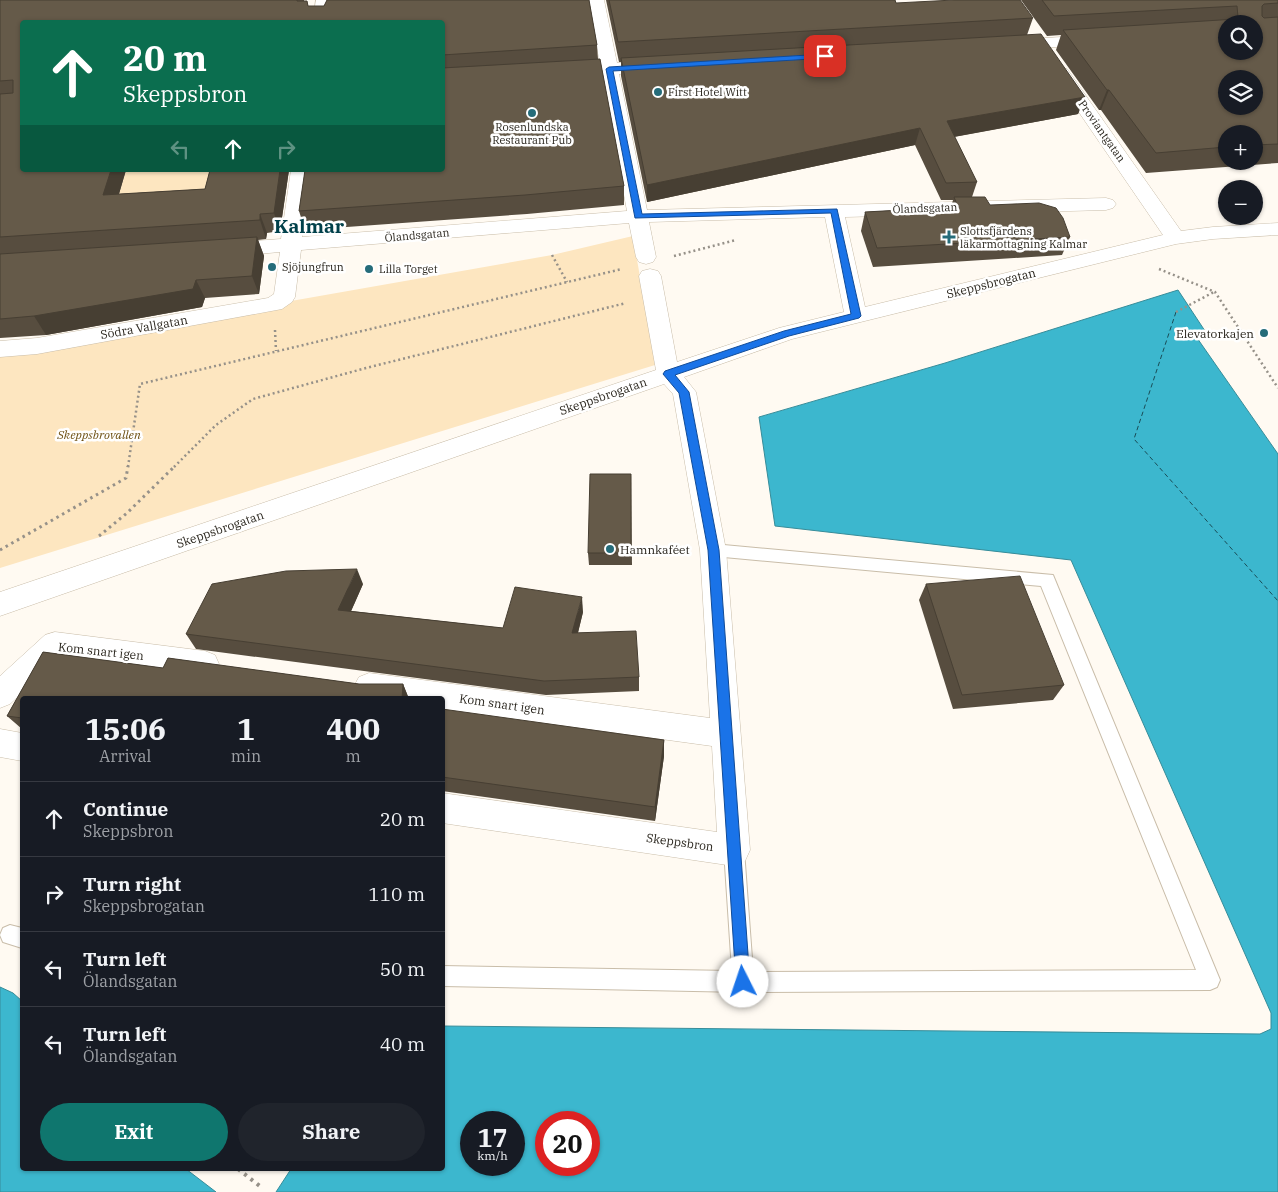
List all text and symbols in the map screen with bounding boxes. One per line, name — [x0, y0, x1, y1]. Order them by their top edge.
map controls — [1218, 15, 1263, 225]
button: search — [1218, 15, 1263, 60]
text: 20 m — [123, 35, 207, 81]
pin — [804, 35, 846, 77]
icon: ahead — [40, 40, 105, 105]
icon: arrive — [811, 42, 839, 70]
button: layers — [1218, 70, 1263, 115]
text: Skeppsbron — [123, 79, 247, 108]
place label: First Hotel Witt — [668, 85, 747, 99]
marker: First Hotel Witt — [652, 86, 664, 98]
street label: Proviantgatan — [1075, 97, 1129, 165]
marker: Rosenlundska Restaurant Pub — [526, 107, 538, 119]
place label: Rosenlundska Restaurant Pub — [492, 120, 572, 147]
button: + — [1218, 125, 1263, 170]
icon: left — [166, 135, 194, 163]
icon: ahead — [219, 135, 247, 163]
icon: right — [272, 135, 300, 163]
button: − — [1218, 180, 1263, 225]
street label: Ölandsgatan — [892, 200, 958, 216]
district label: Kalmar — [274, 214, 345, 238]
place label: Slottsfjärdens läkarmottagning Kalmar — [960, 224, 1087, 251]
street label: Ölandsgatan — [384, 225, 450, 245]
marker: Slottsfjärdens läkarmottagning Kalmar — [942, 230, 956, 244]
place label: Sjöjungfrun — [282, 260, 344, 274]
marker: Sjöjungfrun — [266, 261, 278, 273]
place label: Lilla Torget — [379, 262, 438, 276]
marker: Lilla Torget — [363, 263, 375, 275]
street label: Skeppsbrogatan — [945, 265, 1038, 301]
street label: Södra Vallgatan — [99, 312, 189, 342]
place label: Elevatorkajen — [1176, 326, 1254, 341]
marker: Elevatorkajen — [1258, 327, 1270, 339]
street label: Skeppsbrogatan — [557, 374, 649, 418]
park label: Skeppsbrovallen — [56, 427, 141, 442]
street label: Skeppsbrogatan — [174, 507, 266, 551]
place label: Hamnkaféet — [620, 542, 690, 557]
marker: Hamnkaféet — [604, 543, 616, 555]
street label: Kom snart igen — [57, 639, 145, 663]
street label: Kom snart igen — [458, 691, 546, 717]
text: 15:06 — [85, 709, 166, 748]
text: 1 — [237, 709, 255, 748]
text: 400 — [326, 709, 380, 748]
text: Arrival — [99, 746, 151, 766]
text: min — [231, 746, 261, 766]
text: m — [346, 746, 361, 766]
text: Continue — [83, 797, 168, 821]
icon: ahead — [40, 805, 68, 833]
text: 20 m — [380, 807, 425, 831]
text: Skeppsbron — [83, 821, 173, 841]
street label: Skeppsbron — [645, 830, 715, 854]
text: Turn right — [83, 872, 181, 896]
icon: right — [40, 880, 68, 908]
text: 110 m — [368, 882, 425, 906]
text: Skeppsbrogatan — [83, 896, 205, 916]
text: Turn left — [83, 947, 166, 971]
icon: left — [40, 955, 68, 983]
position arrow — [716, 955, 768, 1007]
text: 50 m — [380, 957, 425, 981]
text: Ölandsgatan — [83, 971, 177, 991]
text: Turn left — [83, 1022, 166, 1046]
icon: left — [40, 1030, 68, 1058]
text: 40 m — [380, 1032, 425, 1056]
text: Ölandsgatan — [83, 1046, 177, 1066]
button: Exit — [40, 1103, 228, 1161]
button: Share — [238, 1103, 425, 1161]
speed limit sign: 20 — [535, 1111, 600, 1176]
text: 17 — [477, 1121, 508, 1154]
text: km/h — [477, 1148, 508, 1163]

